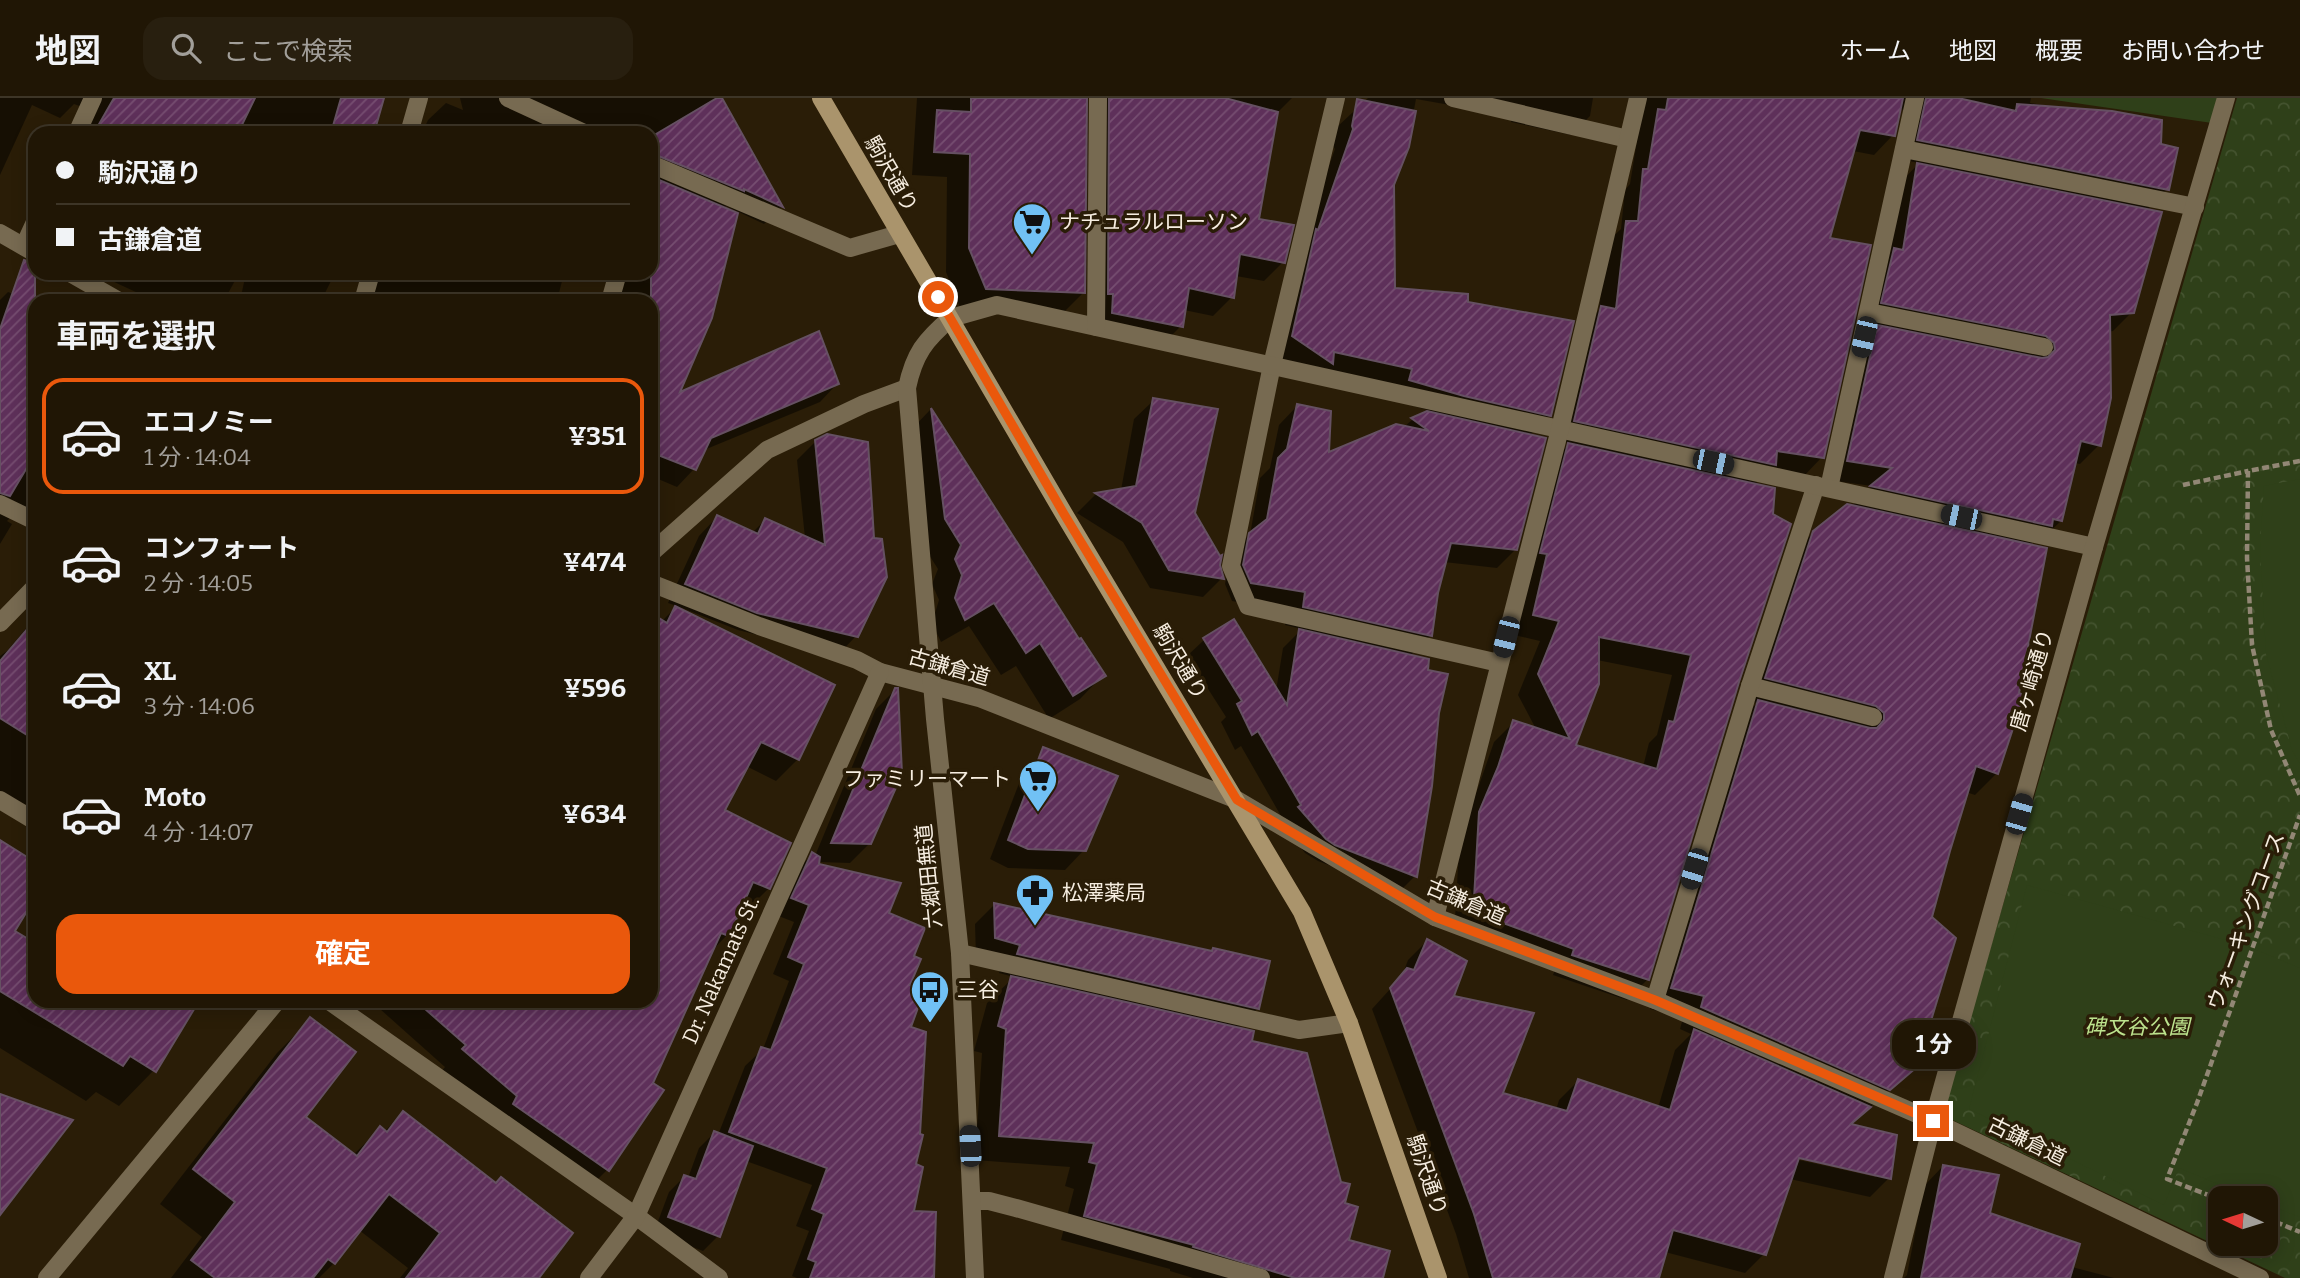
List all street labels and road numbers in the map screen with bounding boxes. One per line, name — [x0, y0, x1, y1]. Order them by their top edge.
street label: 駒沢通り — [859, 131, 923, 217]
street label: 駒沢通り — [1147, 619, 1213, 705]
street label: 唐ヶ崎通り — [2005, 626, 2059, 734]
street label: 古鎌倉道 — [905, 643, 993, 691]
street label: 六郷田無道 — [911, 822, 947, 930]
street label: ウォーキングコース — [2202, 829, 2290, 1013]
street label: 古鎌倉道 — [1422, 874, 1510, 930]
street label: Dr. Nakamats St. — [677, 892, 765, 1048]
street label: 古鎌倉道 — [1984, 1111, 2070, 1171]
street label: 駒沢通り — [1401, 1131, 1453, 1219]

